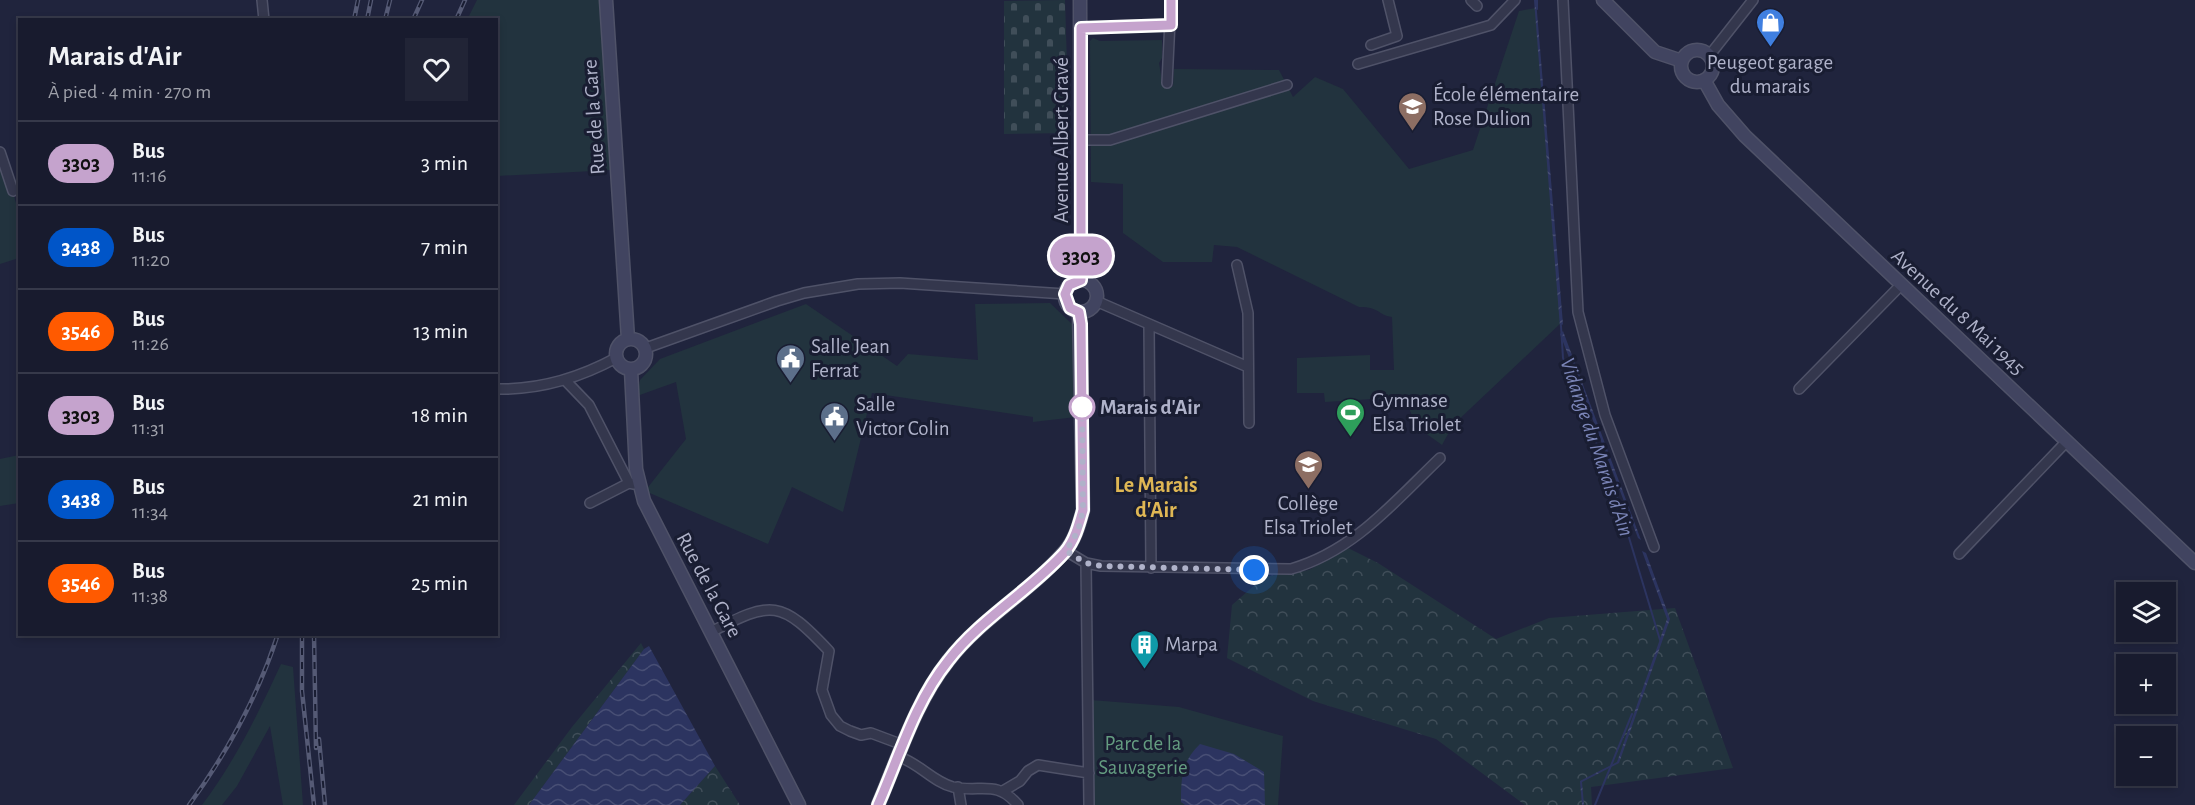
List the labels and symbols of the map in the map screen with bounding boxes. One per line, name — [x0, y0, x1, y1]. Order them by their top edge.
shop icon: Peugeot garage du marais — [1754, 7, 1786, 49]
place label: Peugeot garage du marais — [1707, 52, 1833, 97]
street label: Avenue Albert Gravé — [1051, 57, 1072, 223]
street label: Rue de la Gare — [579, 59, 609, 175]
place label: École élémentaire Rose Dulion — [1433, 82, 1579, 129]
school or university icon: École élémentaire Rose Dulion — [1396, 90, 1428, 132]
line badge: 3303 — [1039, 236, 1123, 276]
street label: Avenue du 8 Mai 1945 — [1887, 245, 2029, 379]
place label: Salle Jean Ferrat — [811, 336, 890, 381]
public building icon: Salle Jean Ferrat — [774, 342, 806, 384]
water label: Vidange du Marais d'Ain — [1556, 355, 1638, 539]
place label: Gymnase Elsa Triolet — [1372, 390, 1461, 435]
place label: Salle Victor Colin — [856, 394, 950, 439]
marker: Marais d'Air — [1069, 394, 1095, 420]
sports icon: Gymnase Elsa Triolet — [1335, 396, 1367, 438]
place label: Marais d'Air — [1100, 397, 1201, 418]
public building icon: Salle Victor Colin — [819, 400, 851, 442]
school or university icon: Collège Elsa Triolet — [1292, 448, 1324, 490]
district label: Le Marais d'Air — [1114, 474, 1198, 521]
place label: Collège Elsa Triolet — [1264, 493, 1353, 538]
street label: Rue de la Gare — [673, 529, 745, 641]
your location — [1239, 555, 1269, 585]
building icon: Marpa — [1128, 628, 1160, 670]
place label: Marpa — [1165, 634, 1218, 655]
park label: Parc de la Sauvagerie — [1098, 733, 1188, 778]

